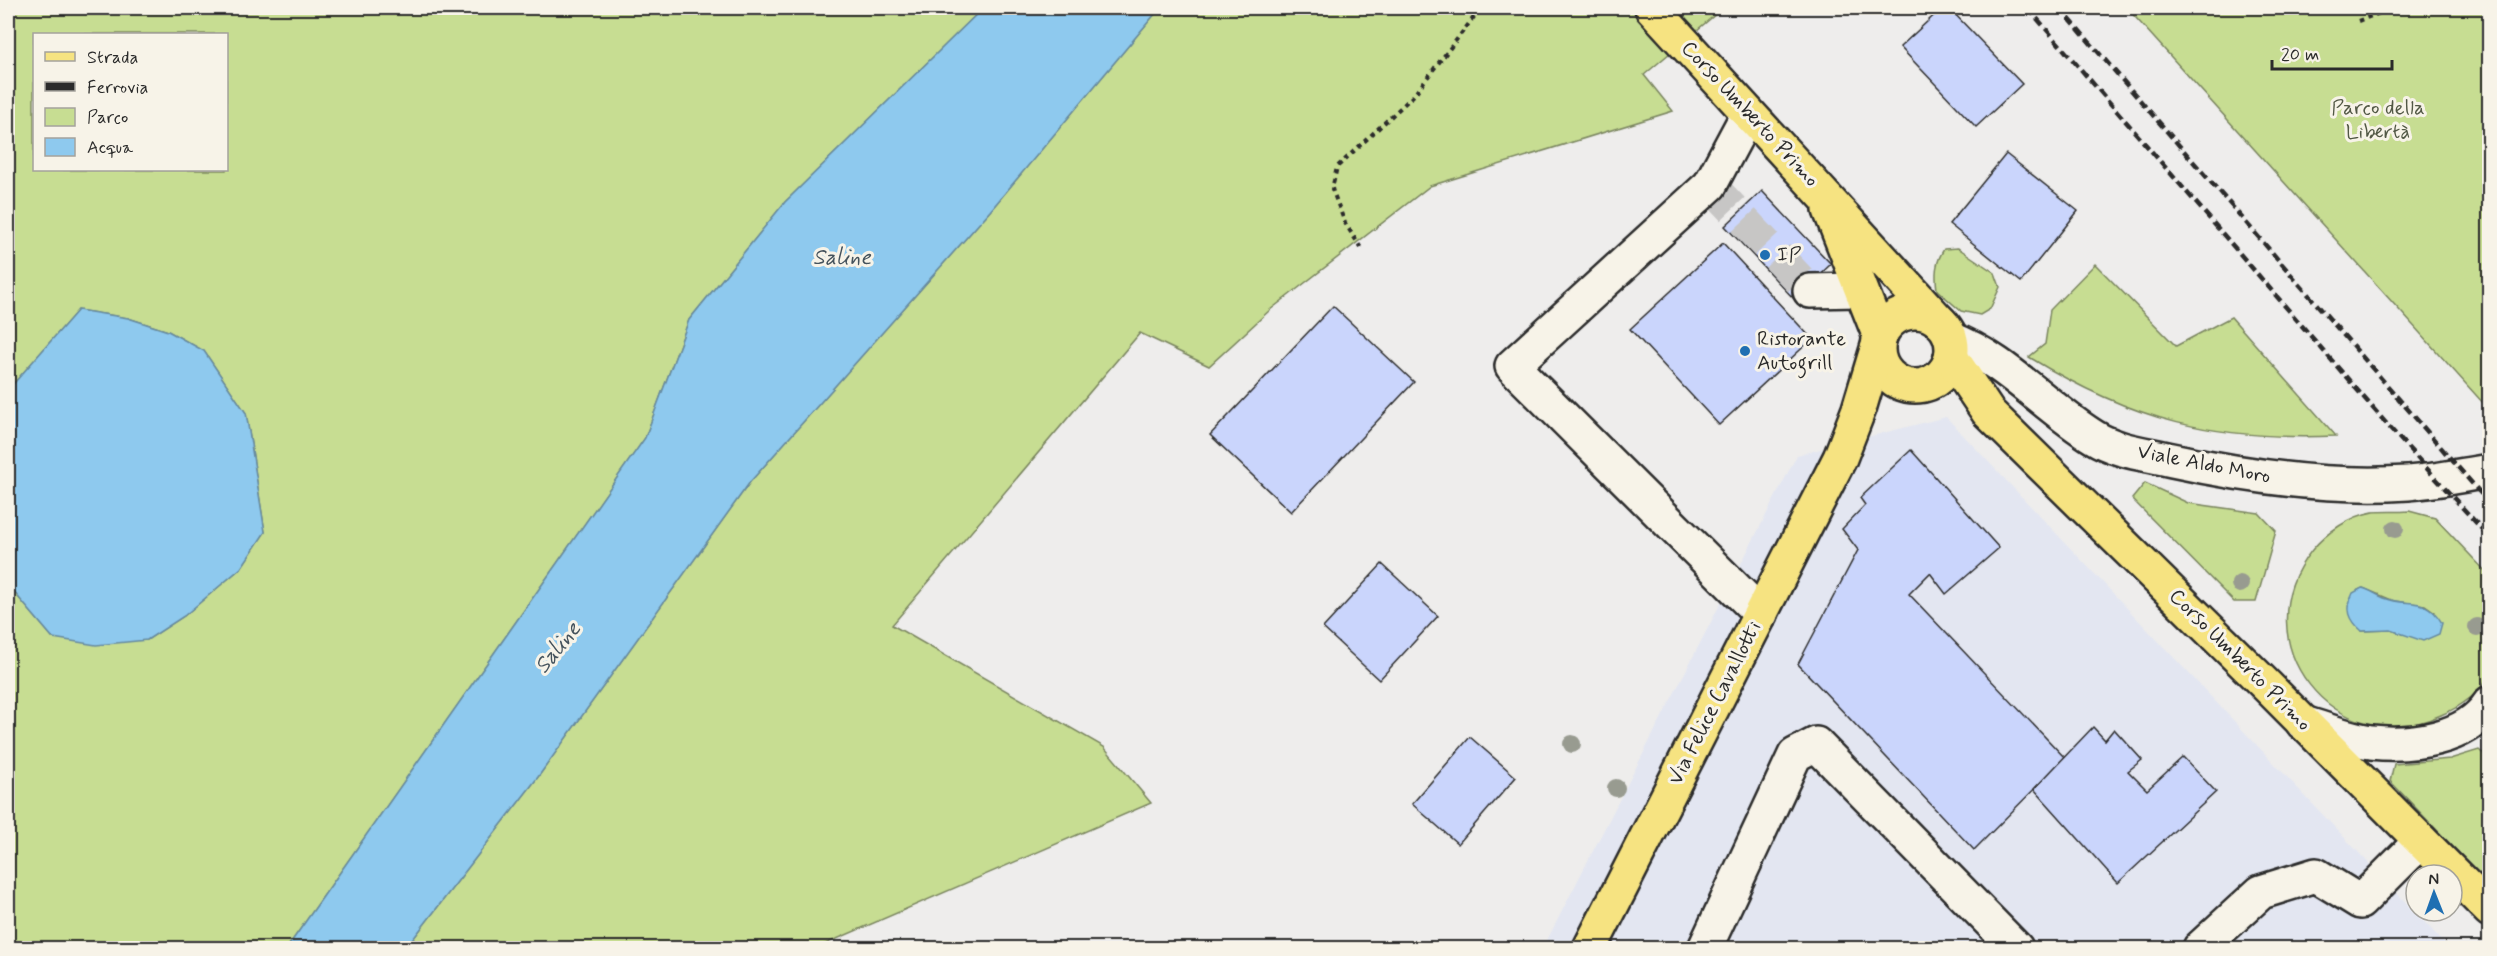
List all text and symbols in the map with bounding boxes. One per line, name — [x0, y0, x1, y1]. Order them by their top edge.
legend — [33, 33, 228, 171]
scale bar — [2272, 33, 2392, 71]
street label: Corso Umberto Primo — [1675, 35, 1825, 193]
text: 20 m — [2281, 43, 2319, 67]
text: Strada — [87, 46, 138, 70]
text: Ferrovia — [87, 76, 148, 100]
park label: Parco della Libertà — [2331, 94, 2425, 146]
text: Parco — [87, 106, 128, 130]
text: Acqua — [87, 136, 133, 160]
place label: IP — [1777, 241, 1802, 269]
water label: Saline — [813, 244, 872, 272]
marker: IP — [1758, 248, 1772, 262]
place label: Ristorante Autogrill — [1757, 325, 1846, 379]
marker: Ristorante Autogrill — [1738, 344, 1752, 358]
street label: Viale Aldo Moro — [2135, 437, 2273, 491]
street label: Corso Umberto Primo — [2163, 583, 2317, 737]
water label: Saline — [529, 616, 588, 679]
street label: Via Felice Cavallotti — [1662, 616, 1768, 790]
north arrow — [2404, 863, 2464, 923]
text: N — [2428, 869, 2439, 890]

